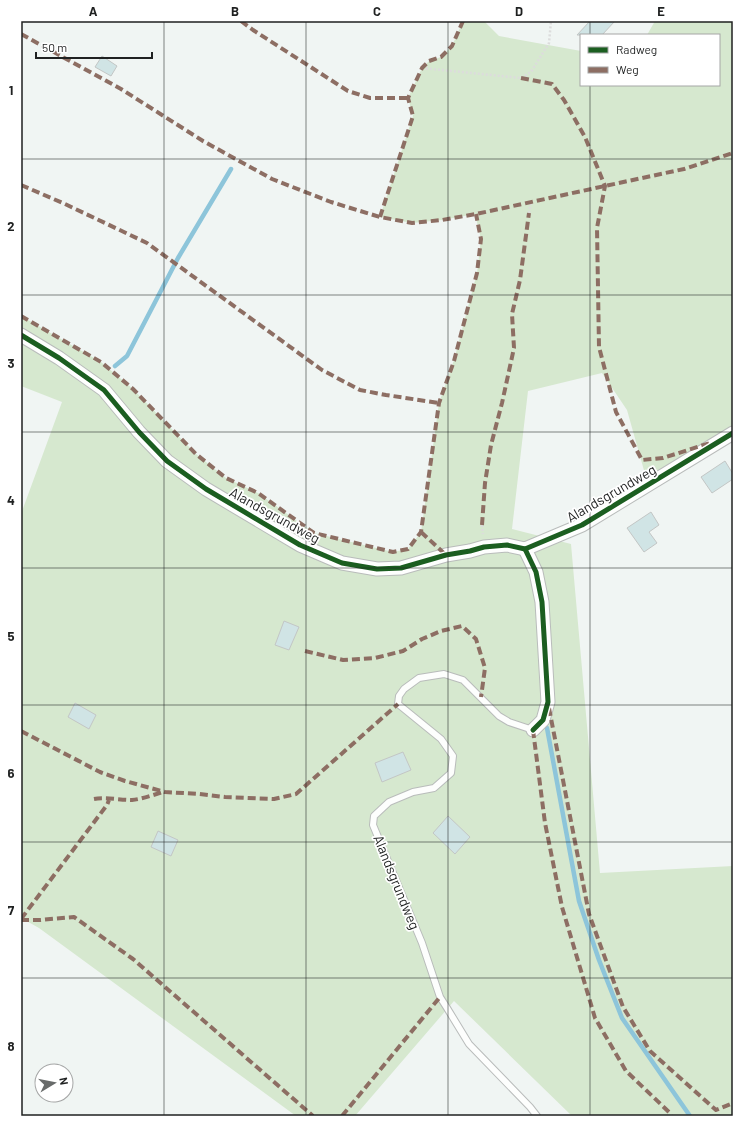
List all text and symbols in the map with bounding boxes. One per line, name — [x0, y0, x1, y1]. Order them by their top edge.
text: A — [89, 3, 98, 19]
text: B — [231, 3, 239, 19]
text: C — [373, 3, 381, 19]
text: D — [515, 3, 523, 19]
text: E — [657, 3, 665, 19]
scale bar — [36, 34, 152, 60]
legend — [580, 34, 720, 86]
text: 50 m — [42, 40, 67, 54]
text: Radweg — [616, 42, 657, 56]
text: Weg — [616, 62, 639, 76]
text: 1 — [9, 82, 13, 98]
text: 2 — [7, 218, 15, 234]
text: 3 — [7, 355, 15, 371]
street label: Alandsgrundweg — [563, 460, 659, 526]
street label: Alandsgrundweg — [227, 483, 323, 547]
text: 4 — [7, 492, 15, 508]
text: 5 — [7, 628, 15, 644]
text: 6 — [8, 765, 15, 781]
street label: Alandsgrundweg — [370, 832, 424, 932]
text: 7 — [8, 902, 15, 918]
text: 8 — [7, 1038, 15, 1054]
north arrow — [34, 1063, 74, 1103]
text: N — [57, 1076, 71, 1086]

